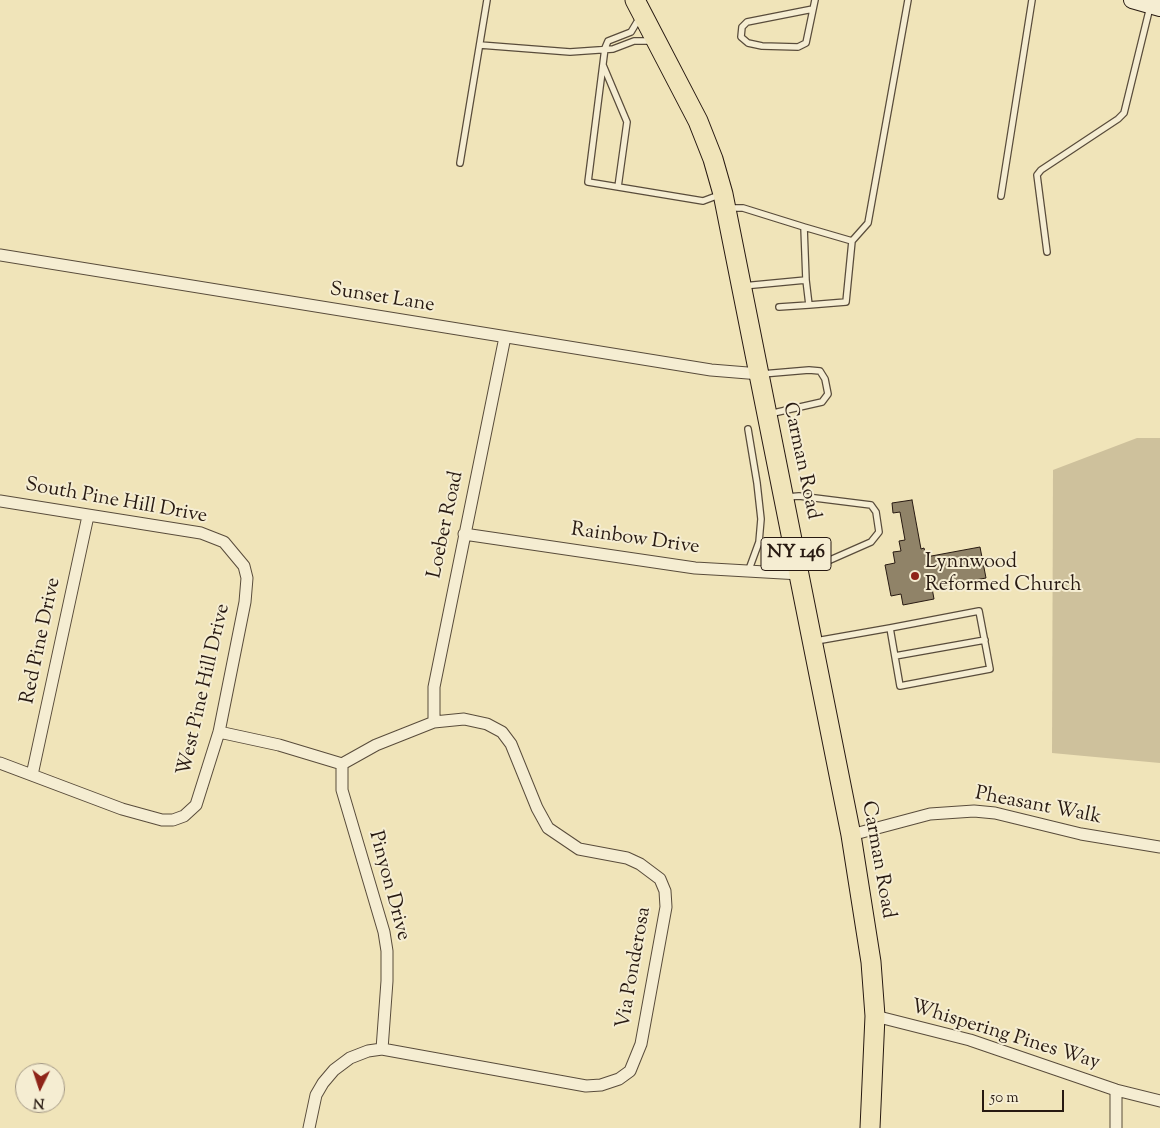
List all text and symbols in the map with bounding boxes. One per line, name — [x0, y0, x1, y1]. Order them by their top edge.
street label: Sunset Lane — [328, 279, 436, 319]
street label: Carman Road — [776, 400, 824, 522]
street label: Loeber Road — [424, 469, 470, 581]
street label: South Pine Hill Drive — [23, 474, 209, 530]
street label: Rainbow Drive — [569, 519, 701, 561]
road number: NY 146 — [761, 538, 831, 570]
place label: Lynnwood Reformed Church — [925, 552, 1082, 599]
marker: Lynnwood Reformed Church — [909, 570, 921, 582]
street label: Red Pine Drive — [17, 576, 67, 706]
street label: West Pine Hill Drive — [174, 602, 236, 778]
street label: Pheasant Walk — [973, 783, 1103, 831]
street label: Carman Road — [855, 799, 899, 921]
street label: Pinyon Drive — [362, 828, 414, 944]
street label: Via Ponderosa — [612, 905, 658, 1031]
street label: Whispering Pines Way — [908, 996, 1102, 1076]
north arrow — [15, 1063, 65, 1113]
scale bar — [985, 1080, 1068, 1112]
text: 50 m — [990, 1088, 1019, 1109]
text: N — [33, 1092, 45, 1112]

